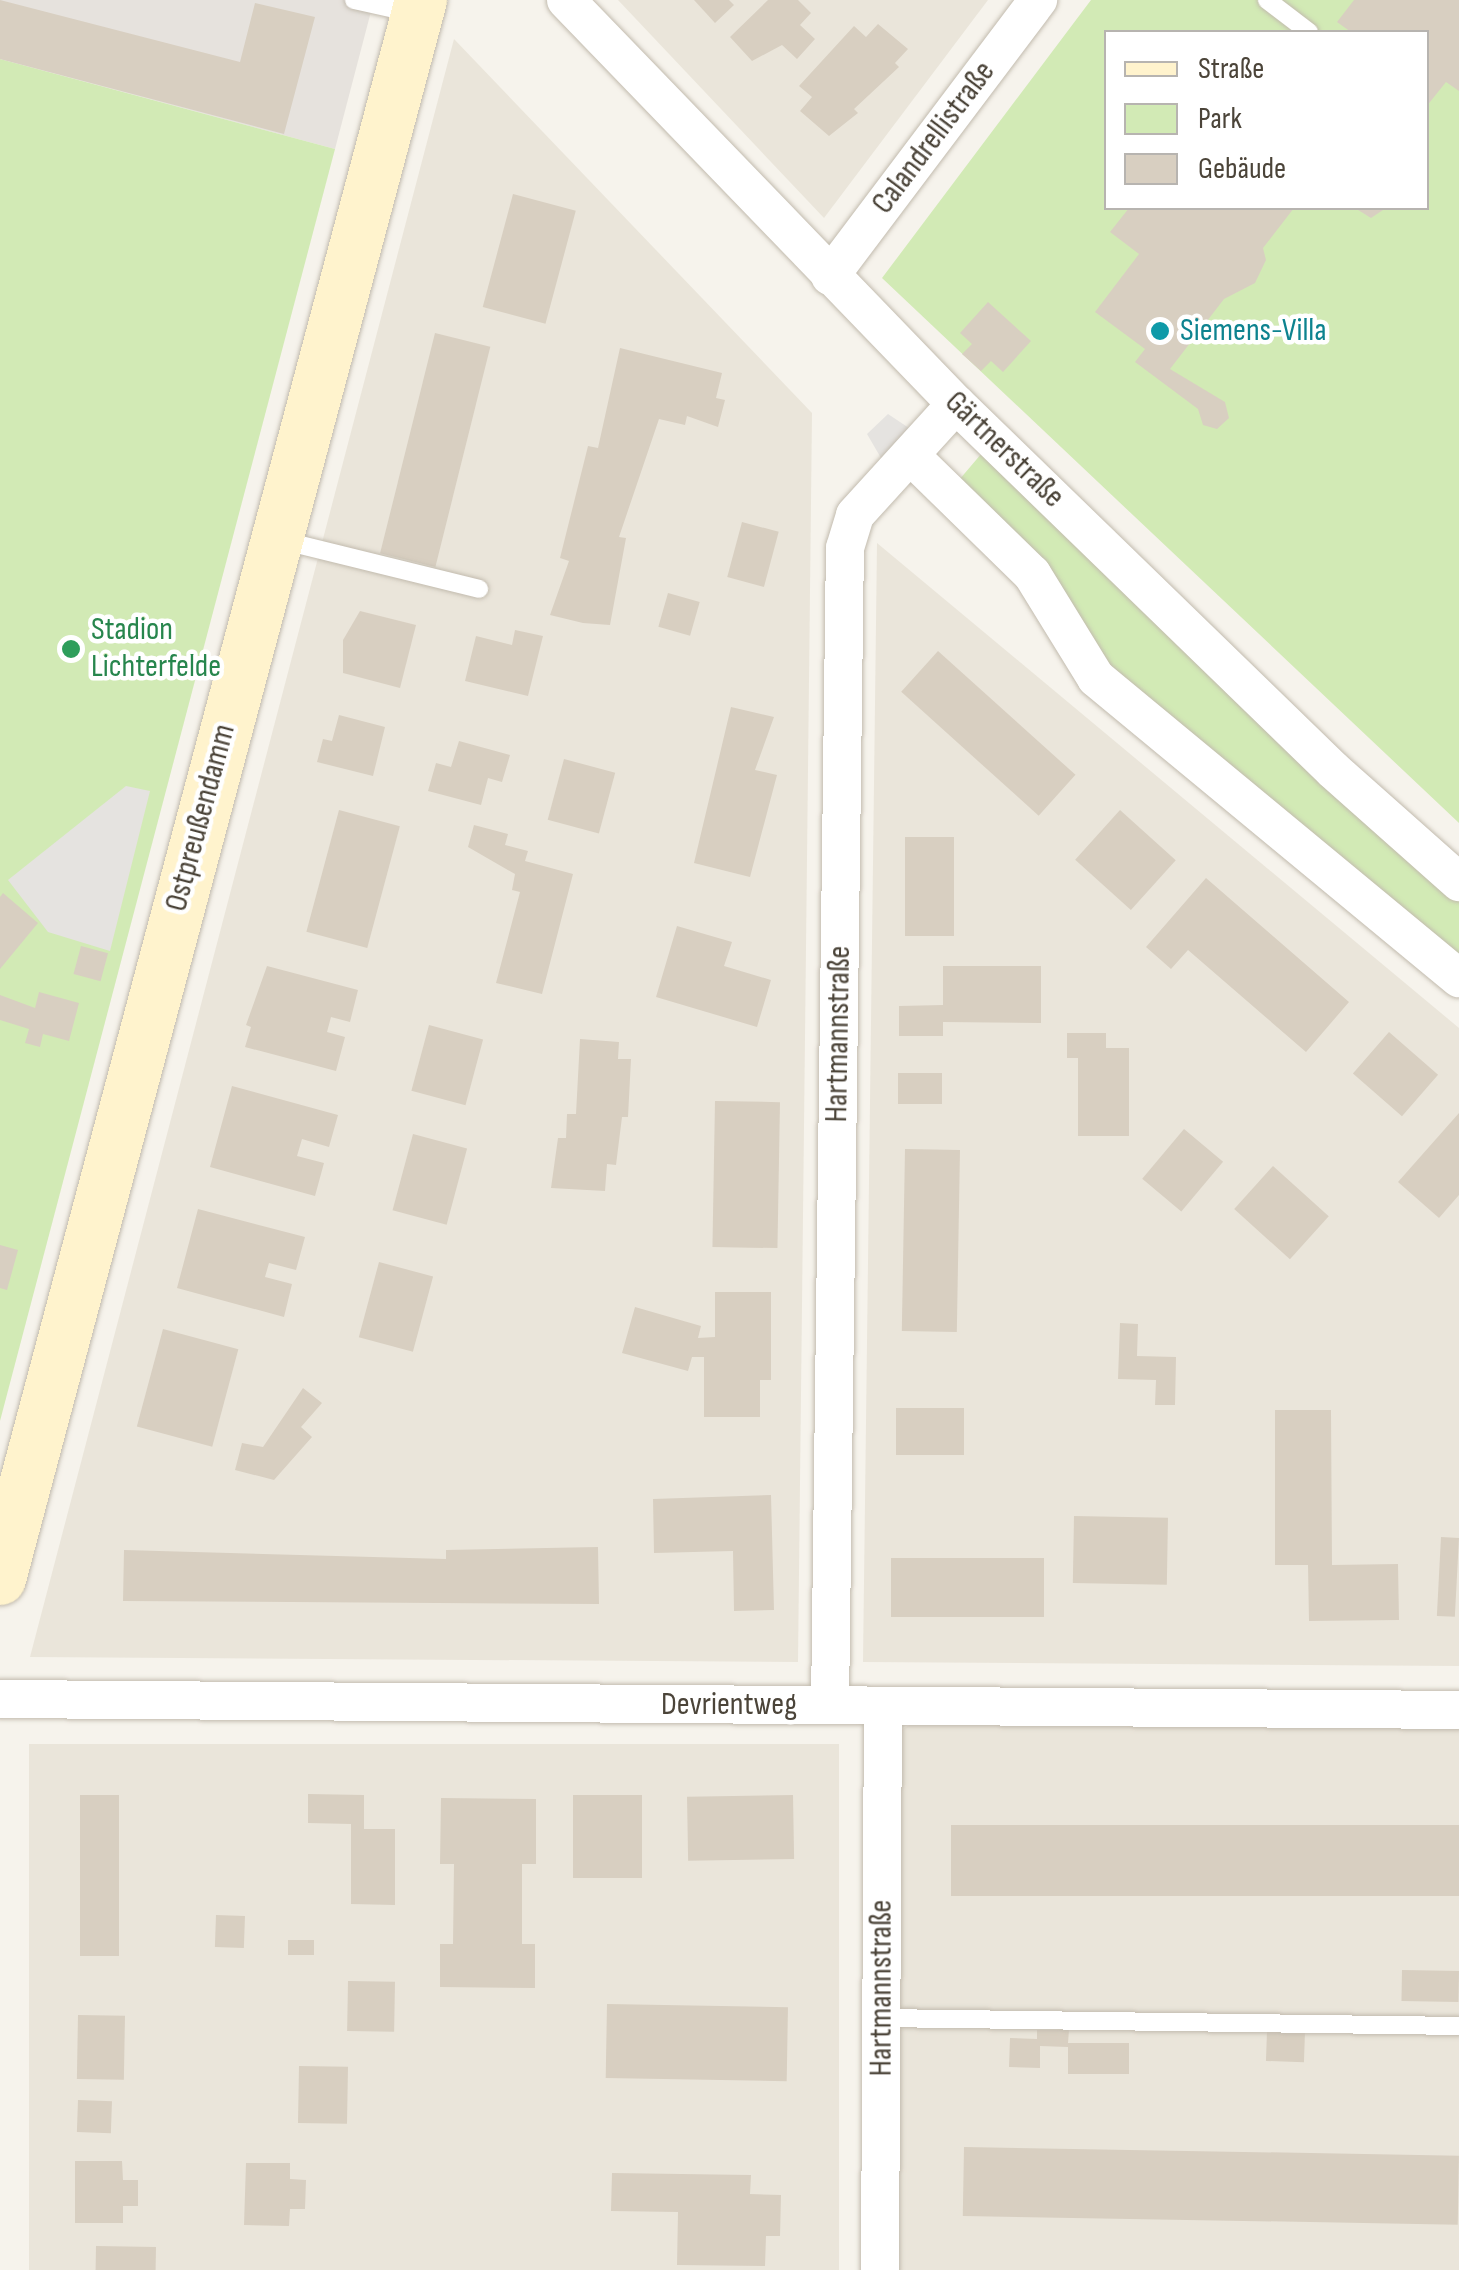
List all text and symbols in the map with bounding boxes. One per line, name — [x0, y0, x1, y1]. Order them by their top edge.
legend — [1104, 30, 1429, 210]
text: Straße — [1198, 51, 1264, 87]
street label: Calandrellistraße — [864, 54, 1004, 222]
text: Park — [1198, 101, 1242, 137]
text: Gebäude — [1198, 151, 1286, 187]
place label: Siemens-Villa — [1180, 312, 1327, 350]
marker: Siemens-Villa — [1149, 320, 1171, 342]
street label: Gärtnerstraße — [936, 384, 1072, 516]
place label: Stadion Lichterfelde — [91, 612, 221, 687]
marker: Stadion Lichterfelde — [60, 638, 82, 660]
street label: Ostpreußendamm — [158, 720, 244, 916]
street label: Hartmannstraße — [818, 945, 860, 1123]
street label: Devrientweg — [661, 1686, 797, 1724]
street label: Hartmannstraße — [863, 1900, 901, 2076]

